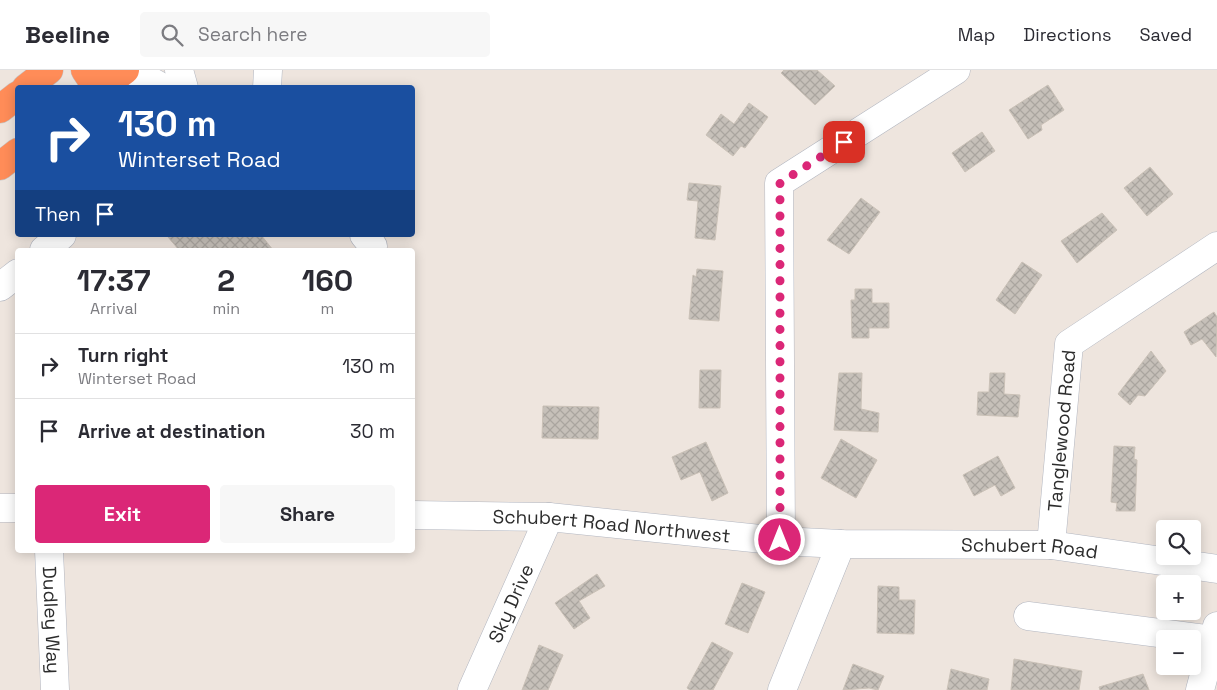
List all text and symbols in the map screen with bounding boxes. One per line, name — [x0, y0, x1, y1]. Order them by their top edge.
search box — [140, 12, 490, 57]
text: Beeline — [25, 19, 110, 50]
icon: search — [158, 21, 186, 49]
text: Search here — [198, 22, 308, 47]
text: Map — [958, 23, 995, 46]
text: Directions — [1023, 23, 1112, 46]
text: Saved — [1140, 23, 1192, 46]
text: 130 m — [118, 102, 217, 146]
icon: right — [35, 105, 100, 170]
pin — [823, 121, 865, 163]
icon: arrive — [830, 128, 858, 156]
text: Winterset Road — [118, 145, 281, 173]
icon: arrive — [91, 200, 119, 228]
text: Then — [35, 202, 81, 227]
text: 17:37 — [77, 261, 151, 300]
text: 2 — [217, 261, 235, 300]
text: 160 — [302, 261, 353, 300]
text: Arrival — [90, 298, 138, 319]
text: min — [212, 298, 240, 319]
text: m — [321, 298, 334, 319]
text: Turn right — [78, 343, 168, 368]
street label: Tanglewood Road — [1042, 349, 1081, 512]
icon: right — [35, 352, 63, 380]
text: 130 m — [342, 354, 395, 379]
text: Winterset Road — [78, 368, 196, 389]
icon: arrive — [35, 417, 63, 445]
text: Arrive at destination — [78, 419, 266, 444]
text: 30 m — [350, 419, 395, 444]
button: Exit — [35, 485, 210, 543]
button: Share — [220, 485, 395, 543]
street label: Schubert Road Northwest — [492, 504, 732, 549]
position arrow — [753, 513, 805, 565]
map controls — [1156, 520, 1201, 675]
button: search — [1156, 520, 1201, 565]
street label: Schubert Road — [961, 533, 1099, 565]
street label: Sky Drive — [483, 560, 540, 647]
street label: Dudley Way — [37, 566, 66, 674]
button: + — [1156, 575, 1201, 620]
button: − — [1156, 630, 1201, 675]

